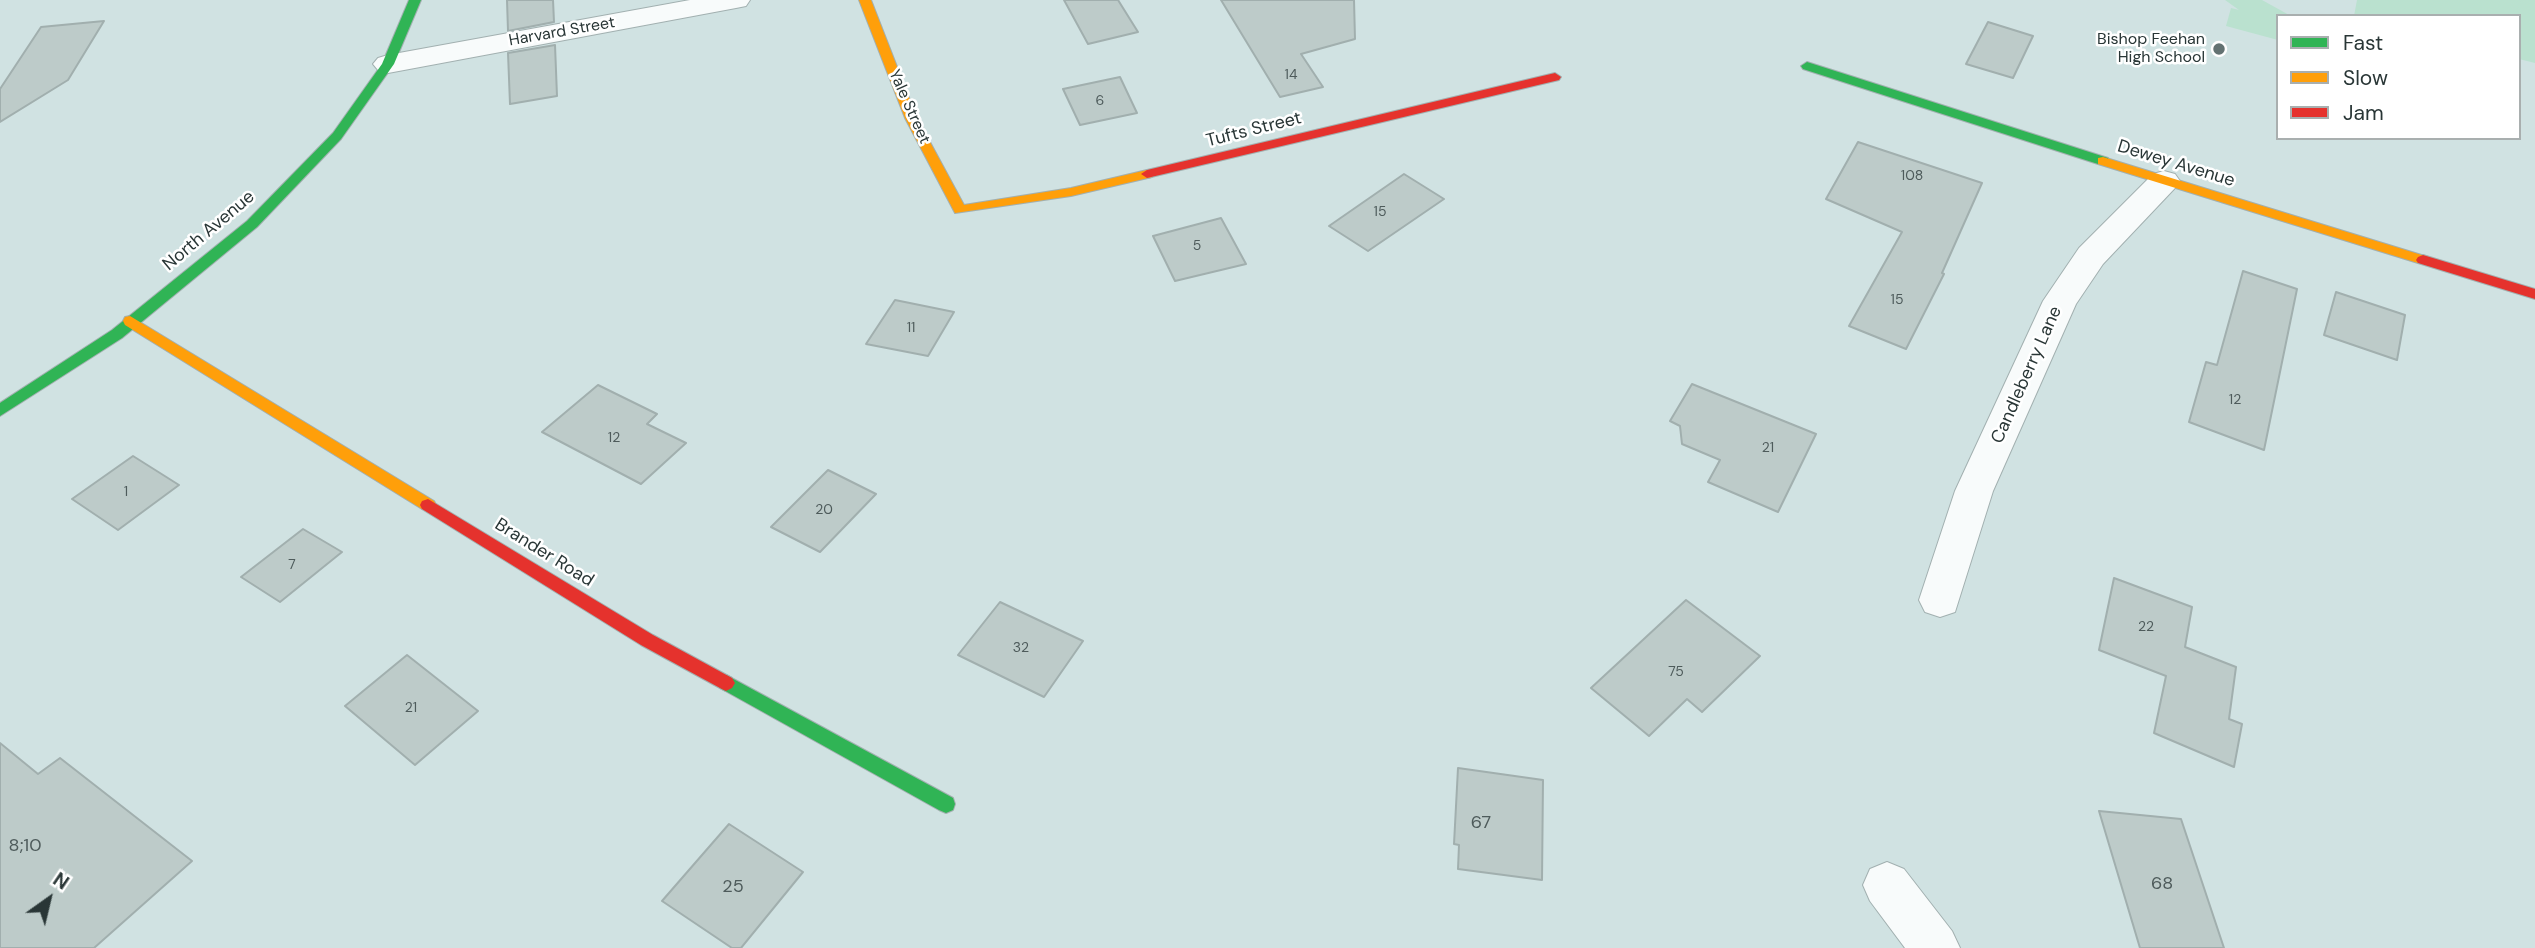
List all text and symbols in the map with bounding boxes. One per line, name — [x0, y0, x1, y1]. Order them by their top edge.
street label: Harvard Street — [507, 13, 617, 51]
legend — [2276, 14, 2521, 140]
text: Fast — [2343, 29, 2383, 57]
place label: Bishop Feehan High School — [2097, 30, 2205, 68]
marker: Bishop Feehan High School — [2211, 41, 2227, 57]
text: Slow — [2343, 64, 2388, 92]
street label: Yale Street — [884, 67, 934, 147]
house number: 14 — [1285, 67, 1297, 83]
house number: 6 — [1096, 93, 1104, 109]
text: Jam — [2343, 99, 2384, 127]
street label: Tufts Street — [1204, 108, 1304, 152]
street label: Dewey Avenue — [2115, 136, 2237, 192]
house number: 108 — [1901, 168, 1923, 184]
street label: North Avenue — [159, 186, 259, 276]
house number: 15 — [1374, 204, 1386, 220]
house number: 5 — [1193, 238, 1201, 254]
house number: 15 — [1891, 292, 1903, 308]
street label: Candleberry Lane — [1987, 303, 2067, 447]
house number: 11 — [907, 320, 915, 336]
house number: 12 — [2229, 392, 2241, 408]
house number: 12 — [608, 430, 620, 446]
house number: 21 — [1762, 440, 1774, 456]
house number: 1 — [124, 484, 128, 500]
house number: 20 — [815, 502, 833, 518]
street label: Brander Road — [491, 514, 597, 592]
house number: 7 — [288, 557, 296, 573]
house number: 22 — [2138, 619, 2154, 635]
house number: 32 — [1013, 640, 1029, 656]
house number: 75 — [1668, 664, 1684, 680]
house number: 21 — [405, 700, 417, 716]
house number: 67 — [1471, 812, 1491, 834]
house number: 8;10 — [9, 835, 41, 857]
north arrow — [14, 864, 84, 934]
text: N — [48, 867, 74, 895]
house number: 68 — [2151, 873, 2173, 895]
house number: 25 — [722, 876, 744, 898]

